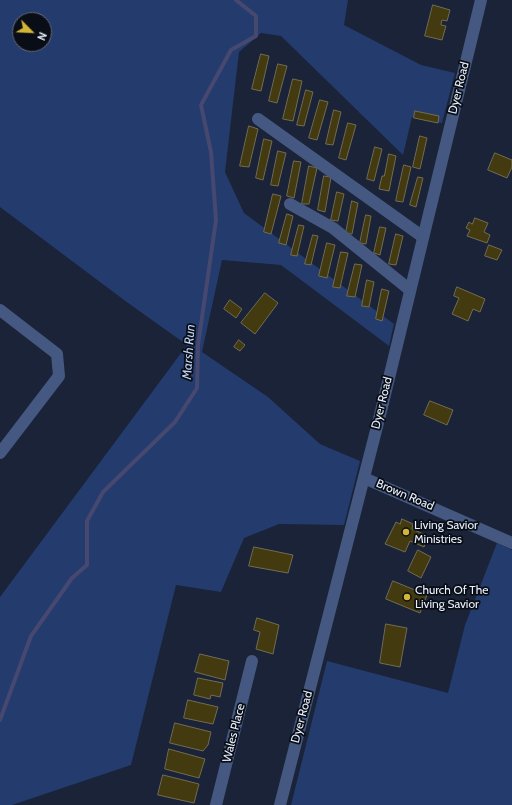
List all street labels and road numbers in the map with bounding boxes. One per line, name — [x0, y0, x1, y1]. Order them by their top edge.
street label: Dyer Road — [446, 60, 472, 116]
street label: Dyer Road — [369, 375, 395, 431]
street label: Brown Road — [374, 476, 436, 514]
street label: Dyer Road — [288, 689, 316, 745]
street label: Wales Place — [220, 702, 248, 764]

